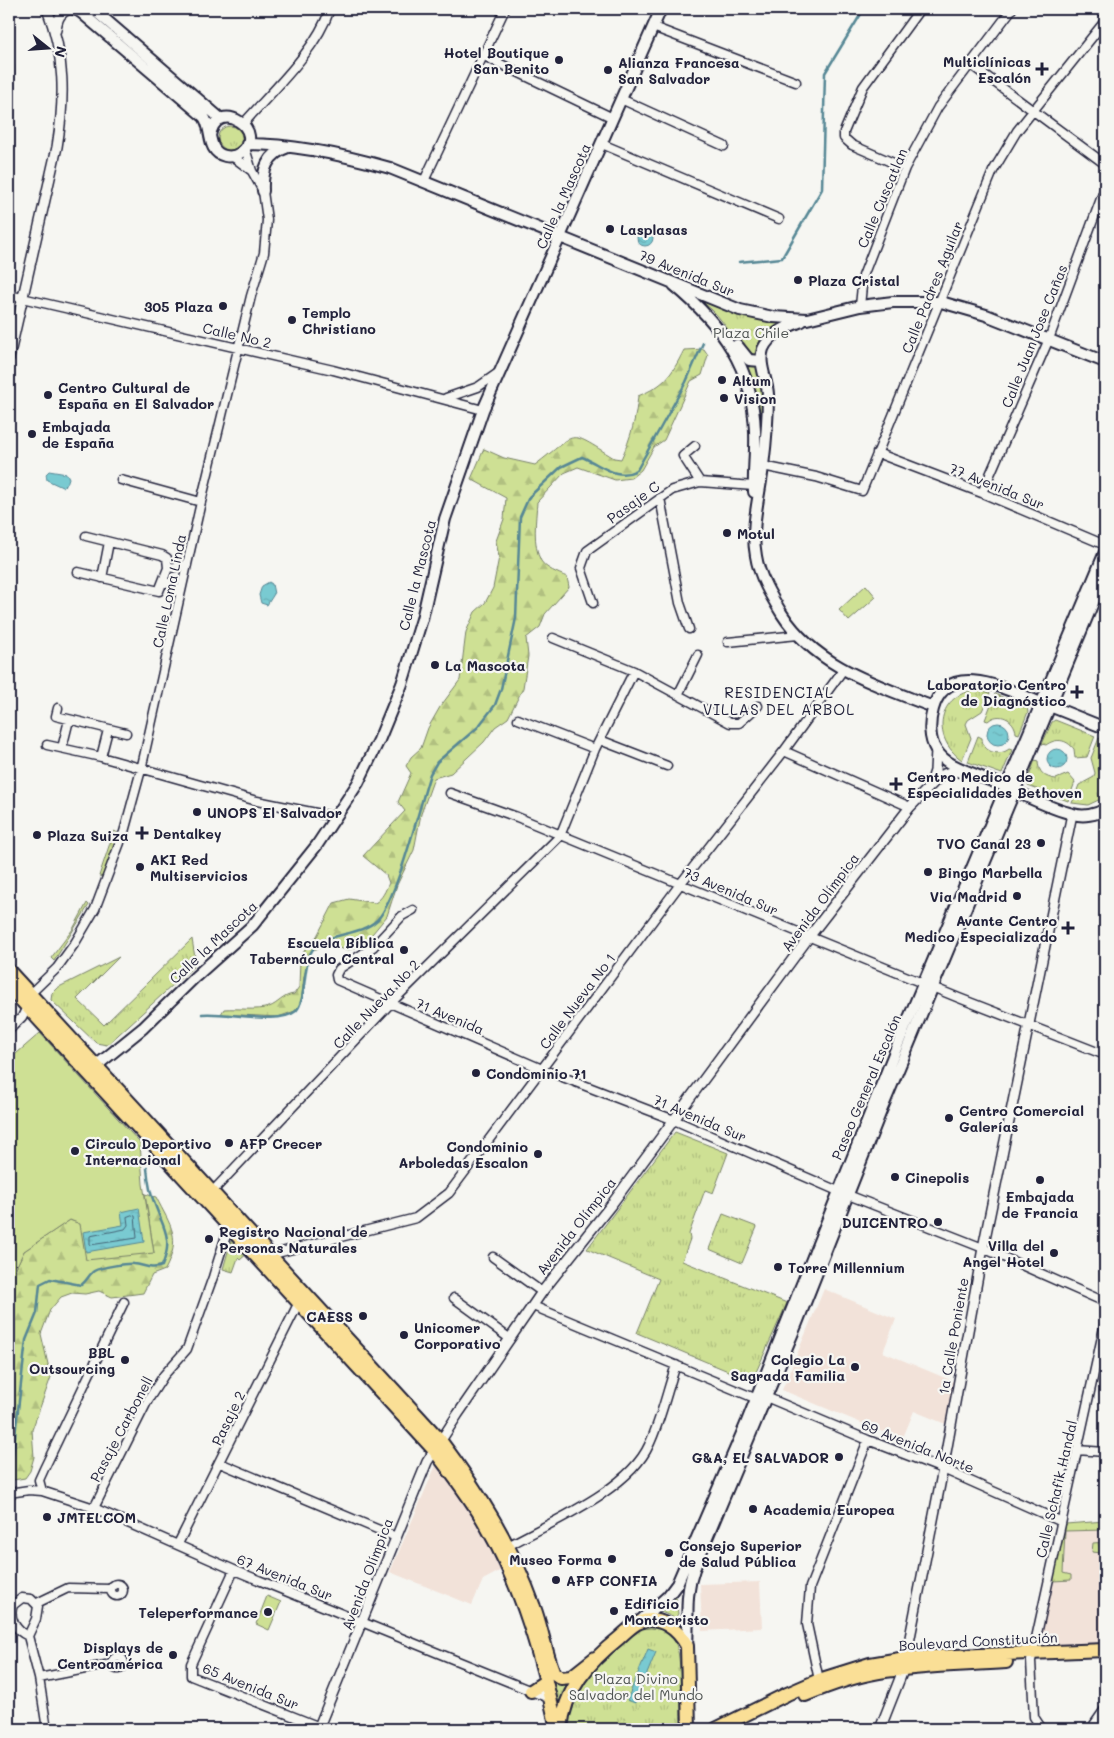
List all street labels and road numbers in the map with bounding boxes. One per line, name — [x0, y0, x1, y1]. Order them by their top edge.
street label: Calle la Mascota — [531, 140, 595, 252]
street label: Calle Cuscatlan — [852, 145, 912, 251]
street label: Calle Padres Aguilar — [897, 218, 967, 356]
street label: 79 Avenida Sur — [636, 245, 738, 301]
street label: Calle Juan Jose Cañas — [997, 261, 1071, 411]
street label: Calle No 2 — [201, 318, 273, 352]
street label: 77 Avenida Sur — [947, 458, 1047, 514]
street label: Pasaje C — [603, 476, 663, 528]
street label: Calle la Mascota — [394, 518, 440, 632]
street label: Calle Loma Linda — [148, 532, 190, 650]
street label: Avenida Olímpica — [777, 849, 863, 955]
street label: 73 Avenida Sur — [681, 862, 781, 920]
street label: Calle la Mascota — [165, 896, 261, 988]
street label: Calle Nueva No 1 — [535, 949, 619, 1053]
street label: Calle Nueva No 2 — [329, 955, 423, 1053]
street label: 71 Avenida — [413, 993, 487, 1039]
street label: Paseo General Escalón — [827, 1011, 905, 1163]
street label: 71 Avenida Sur — [650, 1090, 750, 1146]
street label: Avenida Olímpica — [532, 1173, 620, 1279]
street label: 1a Calle Poniente — [933, 1276, 973, 1396]
street label: Pasaje Carbonell — [85, 1373, 157, 1485]
street label: Pasaje 2 — [207, 1388, 249, 1448]
street label: 69 Avenida Norte — [859, 1415, 977, 1477]
street label: Calle Schafik Handal — [1031, 1418, 1081, 1560]
street label: Avenida Olímpica — [337, 1515, 397, 1633]
street label: 67 Avenida Sur — [234, 1549, 336, 1605]
street label: Boulevard Constitución — [898, 1627, 1058, 1655]
street label: 65 Avenida Sur — [200, 1658, 302, 1714]

